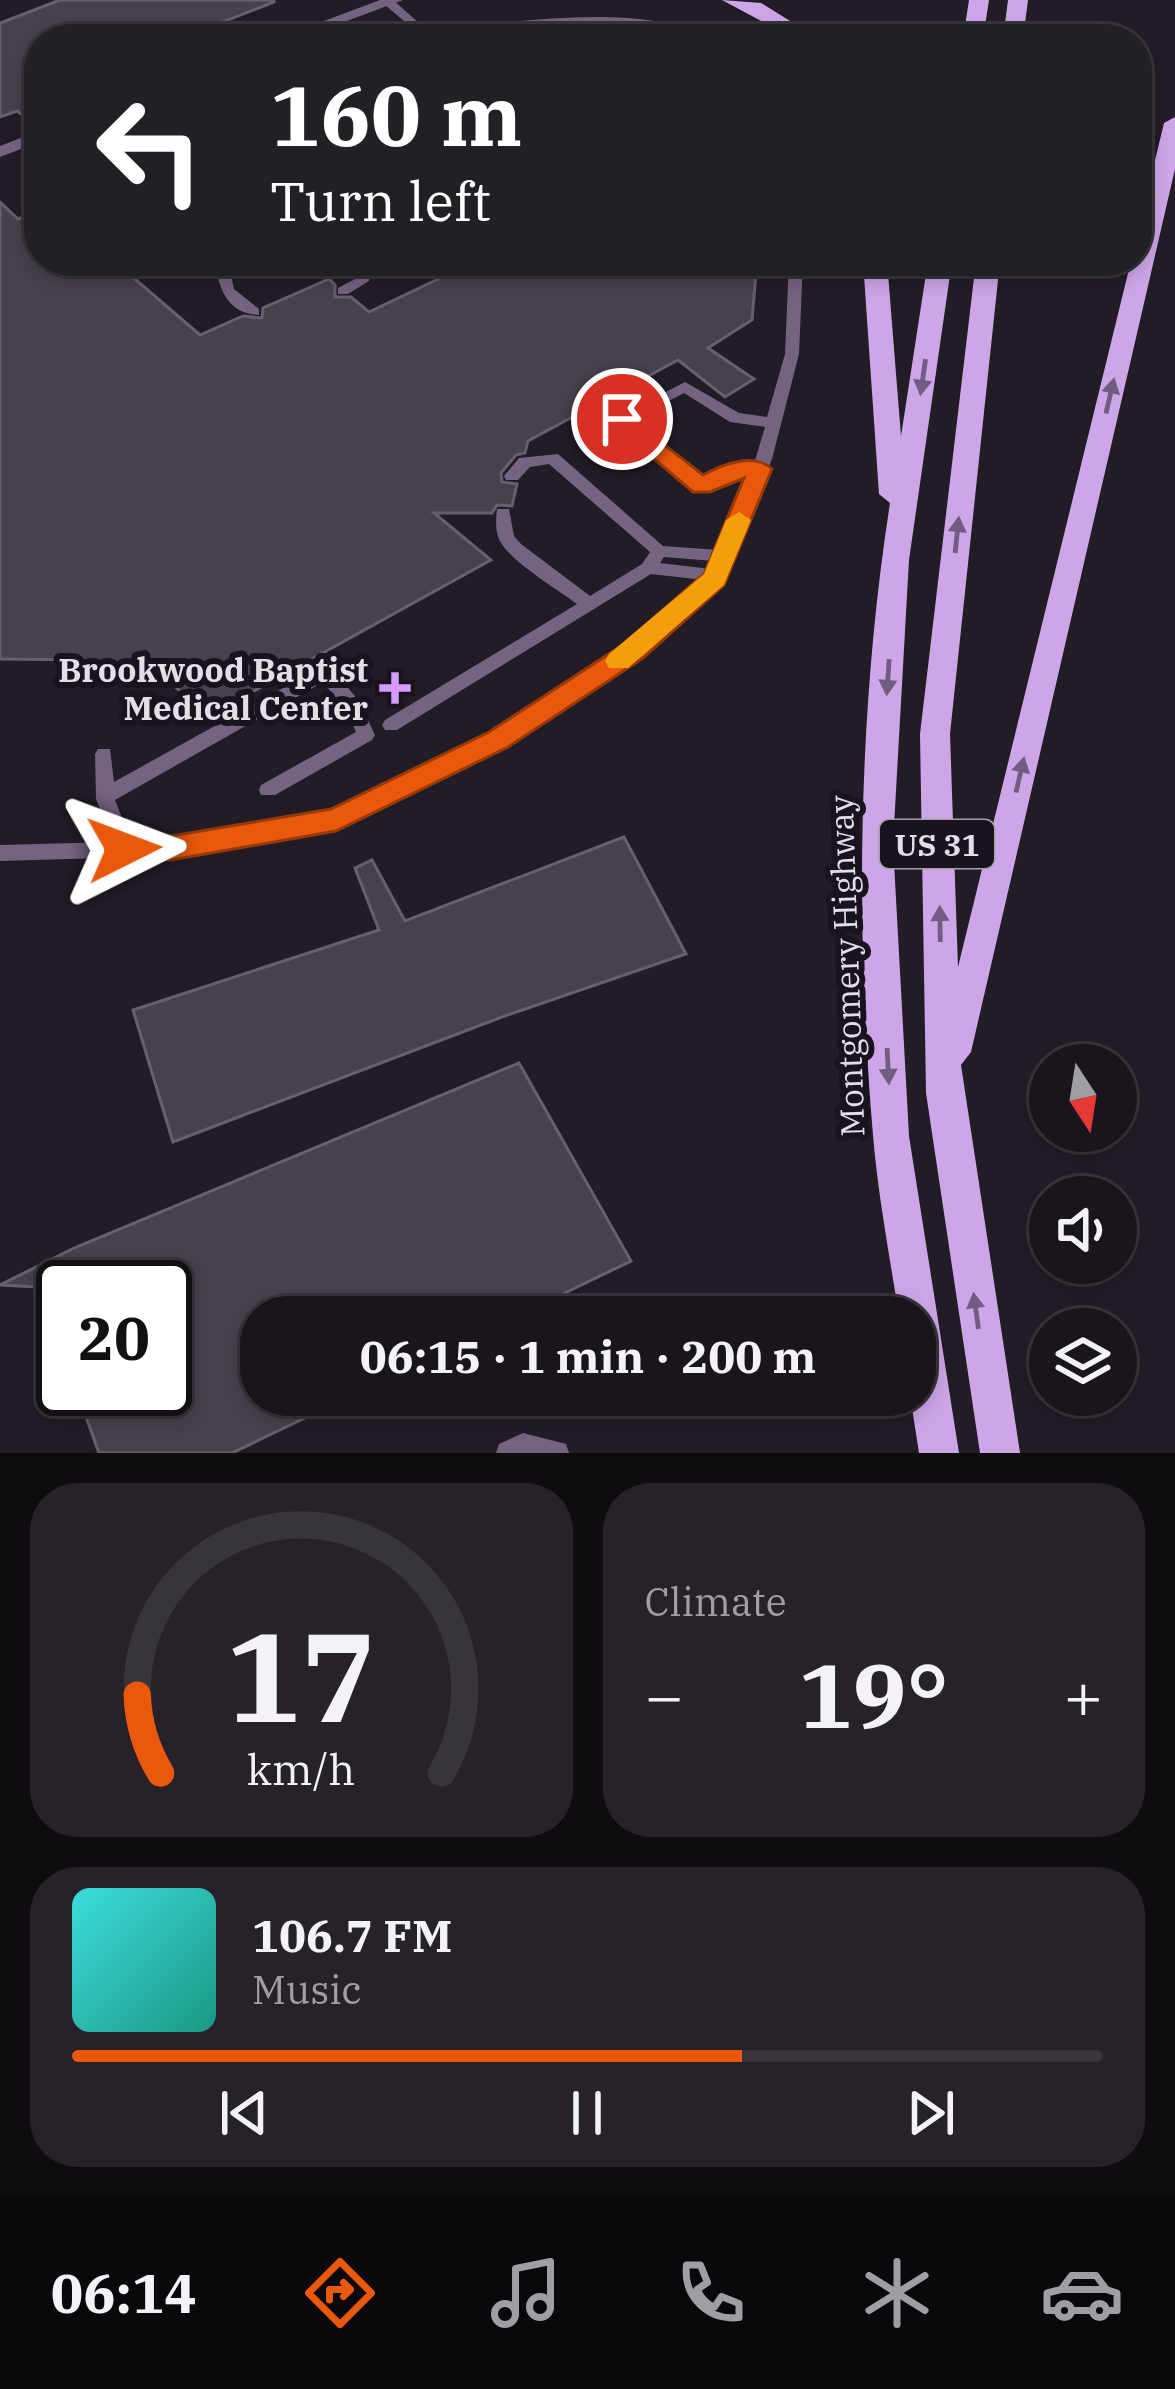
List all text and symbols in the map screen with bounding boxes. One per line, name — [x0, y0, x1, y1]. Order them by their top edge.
text: 160 m — [270, 60, 522, 169]
icon: left — [72, 72, 228, 228]
text: Turn left — [270, 166, 491, 236]
one-way arrow — [913, 358, 932, 396]
pin — [571, 368, 673, 470]
one-way arrow — [1101, 377, 1120, 414]
icon: arrive — [589, 386, 655, 452]
one-way arrow — [948, 516, 967, 553]
place label: Brookwood Baptist Medical Center — [58, 648, 368, 729]
one-way arrow — [878, 659, 897, 697]
marker: Brookwood Baptist Medical Center — [379, 672, 411, 704]
one-way arrow — [1011, 757, 1030, 794]
position arrow — [61, 786, 187, 912]
street label: Montgomery Highway — [819, 794, 873, 1137]
road number: US 31 — [880, 820, 994, 868]
one-way arrow — [930, 904, 949, 942]
north arrow — [1029, 1044, 1137, 1152]
map controls — [1029, 1044, 1137, 1416]
one-way arrow — [879, 1048, 898, 1086]
button: sound — [1029, 1176, 1137, 1284]
speed limit sign: 20 — [36, 1260, 192, 1416]
one-way arrow — [967, 1292, 985, 1330]
button: layers — [1029, 1308, 1137, 1416]
text: 06:15 · 1 min · 200 m — [360, 1327, 816, 1385]
text: Climate — [645, 1576, 787, 1627]
text: 17 — [226, 1594, 376, 1756]
text: 19° — [799, 1636, 949, 1753]
text: − — [645, 1652, 684, 1738]
text: + — [1063, 1652, 1103, 1738]
text: km/h — [247, 1741, 355, 1797]
text: 106.7 FM — [252, 1906, 452, 1964]
text: Music — [252, 1964, 362, 2015]
icon: previous — [211, 2080, 277, 2146]
icon: pause — [554, 2080, 620, 2146]
icon: next — [898, 2080, 964, 2146]
icon: directions — [298, 2251, 382, 2335]
icon: music — [484, 2251, 568, 2335]
icon: phone — [669, 2251, 753, 2335]
icon: climate — [855, 2251, 939, 2335]
icon: car — [1040, 2251, 1124, 2335]
text: 06:14 — [51, 2258, 197, 2328]

